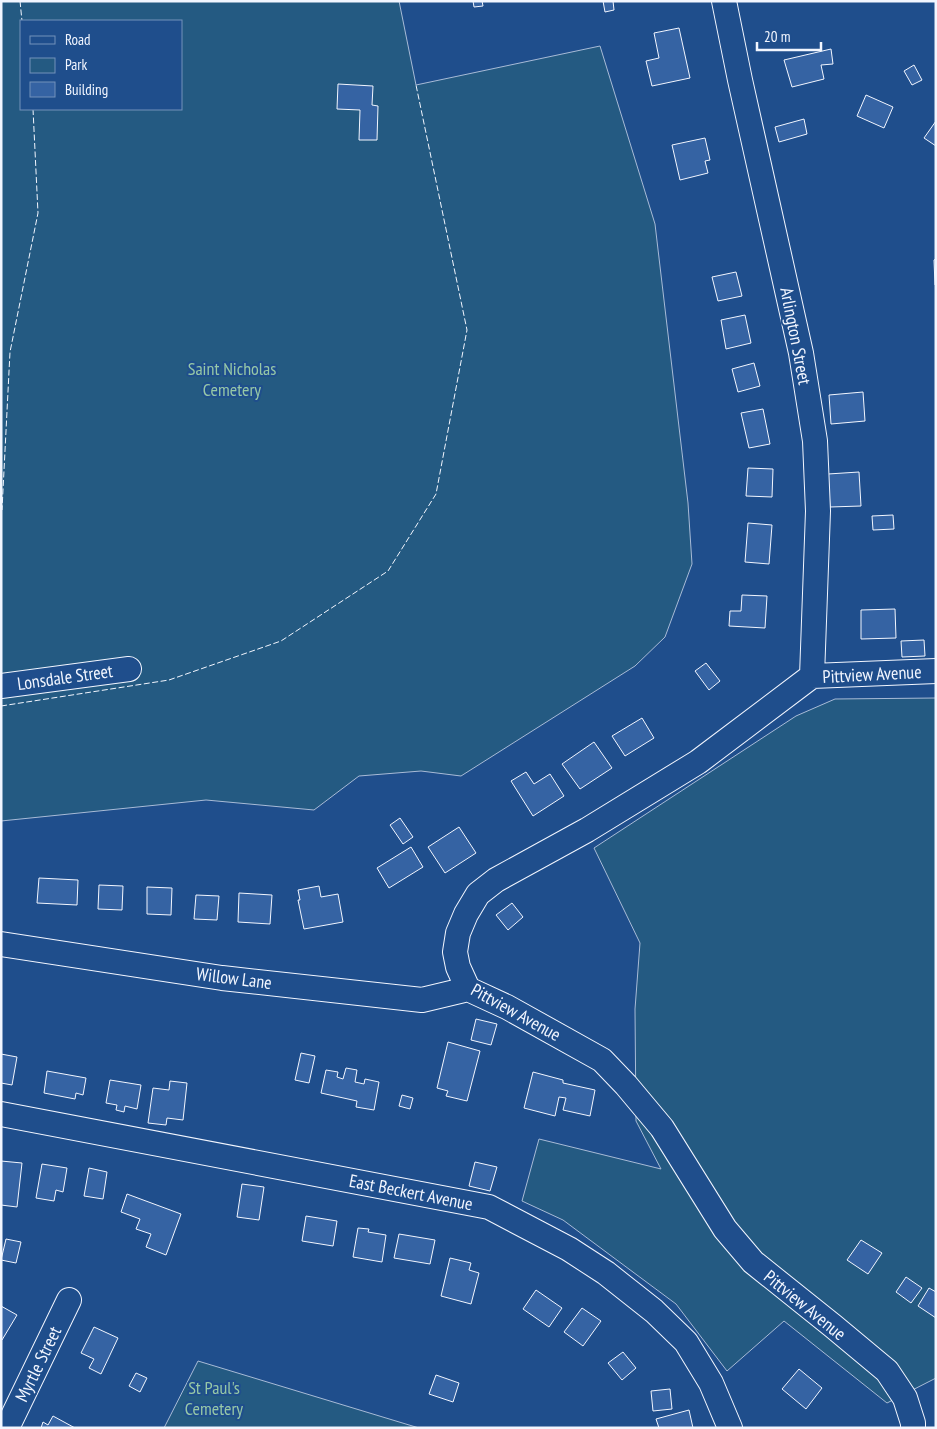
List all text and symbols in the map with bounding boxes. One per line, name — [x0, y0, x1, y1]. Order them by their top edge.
legend — [20, 20, 182, 110]
scale bar — [757, 20, 821, 52]
text: 20 m — [764, 27, 790, 46]
text: Road — [65, 30, 91, 49]
text: Park — [65, 55, 87, 74]
text: Building — [65, 80, 108, 99]
street label: Arlington Street — [775, 285, 817, 387]
park label: Saint Nicholas Cemetery — [188, 357, 276, 401]
street label: Lonsdale Street — [16, 659, 114, 695]
street label: Pittview Avenue — [822, 660, 922, 688]
street label: Willow Lane — [195, 962, 273, 994]
street label: Pittview Avenue — [467, 978, 565, 1046]
street label: East Beckert Avenue — [347, 1169, 475, 1215]
street label: Pittview Avenue — [759, 1265, 851, 1345]
street label: Myrtle Street — [10, 1322, 66, 1406]
park label: St Paul's Cemetery — [185, 1376, 243, 1420]

